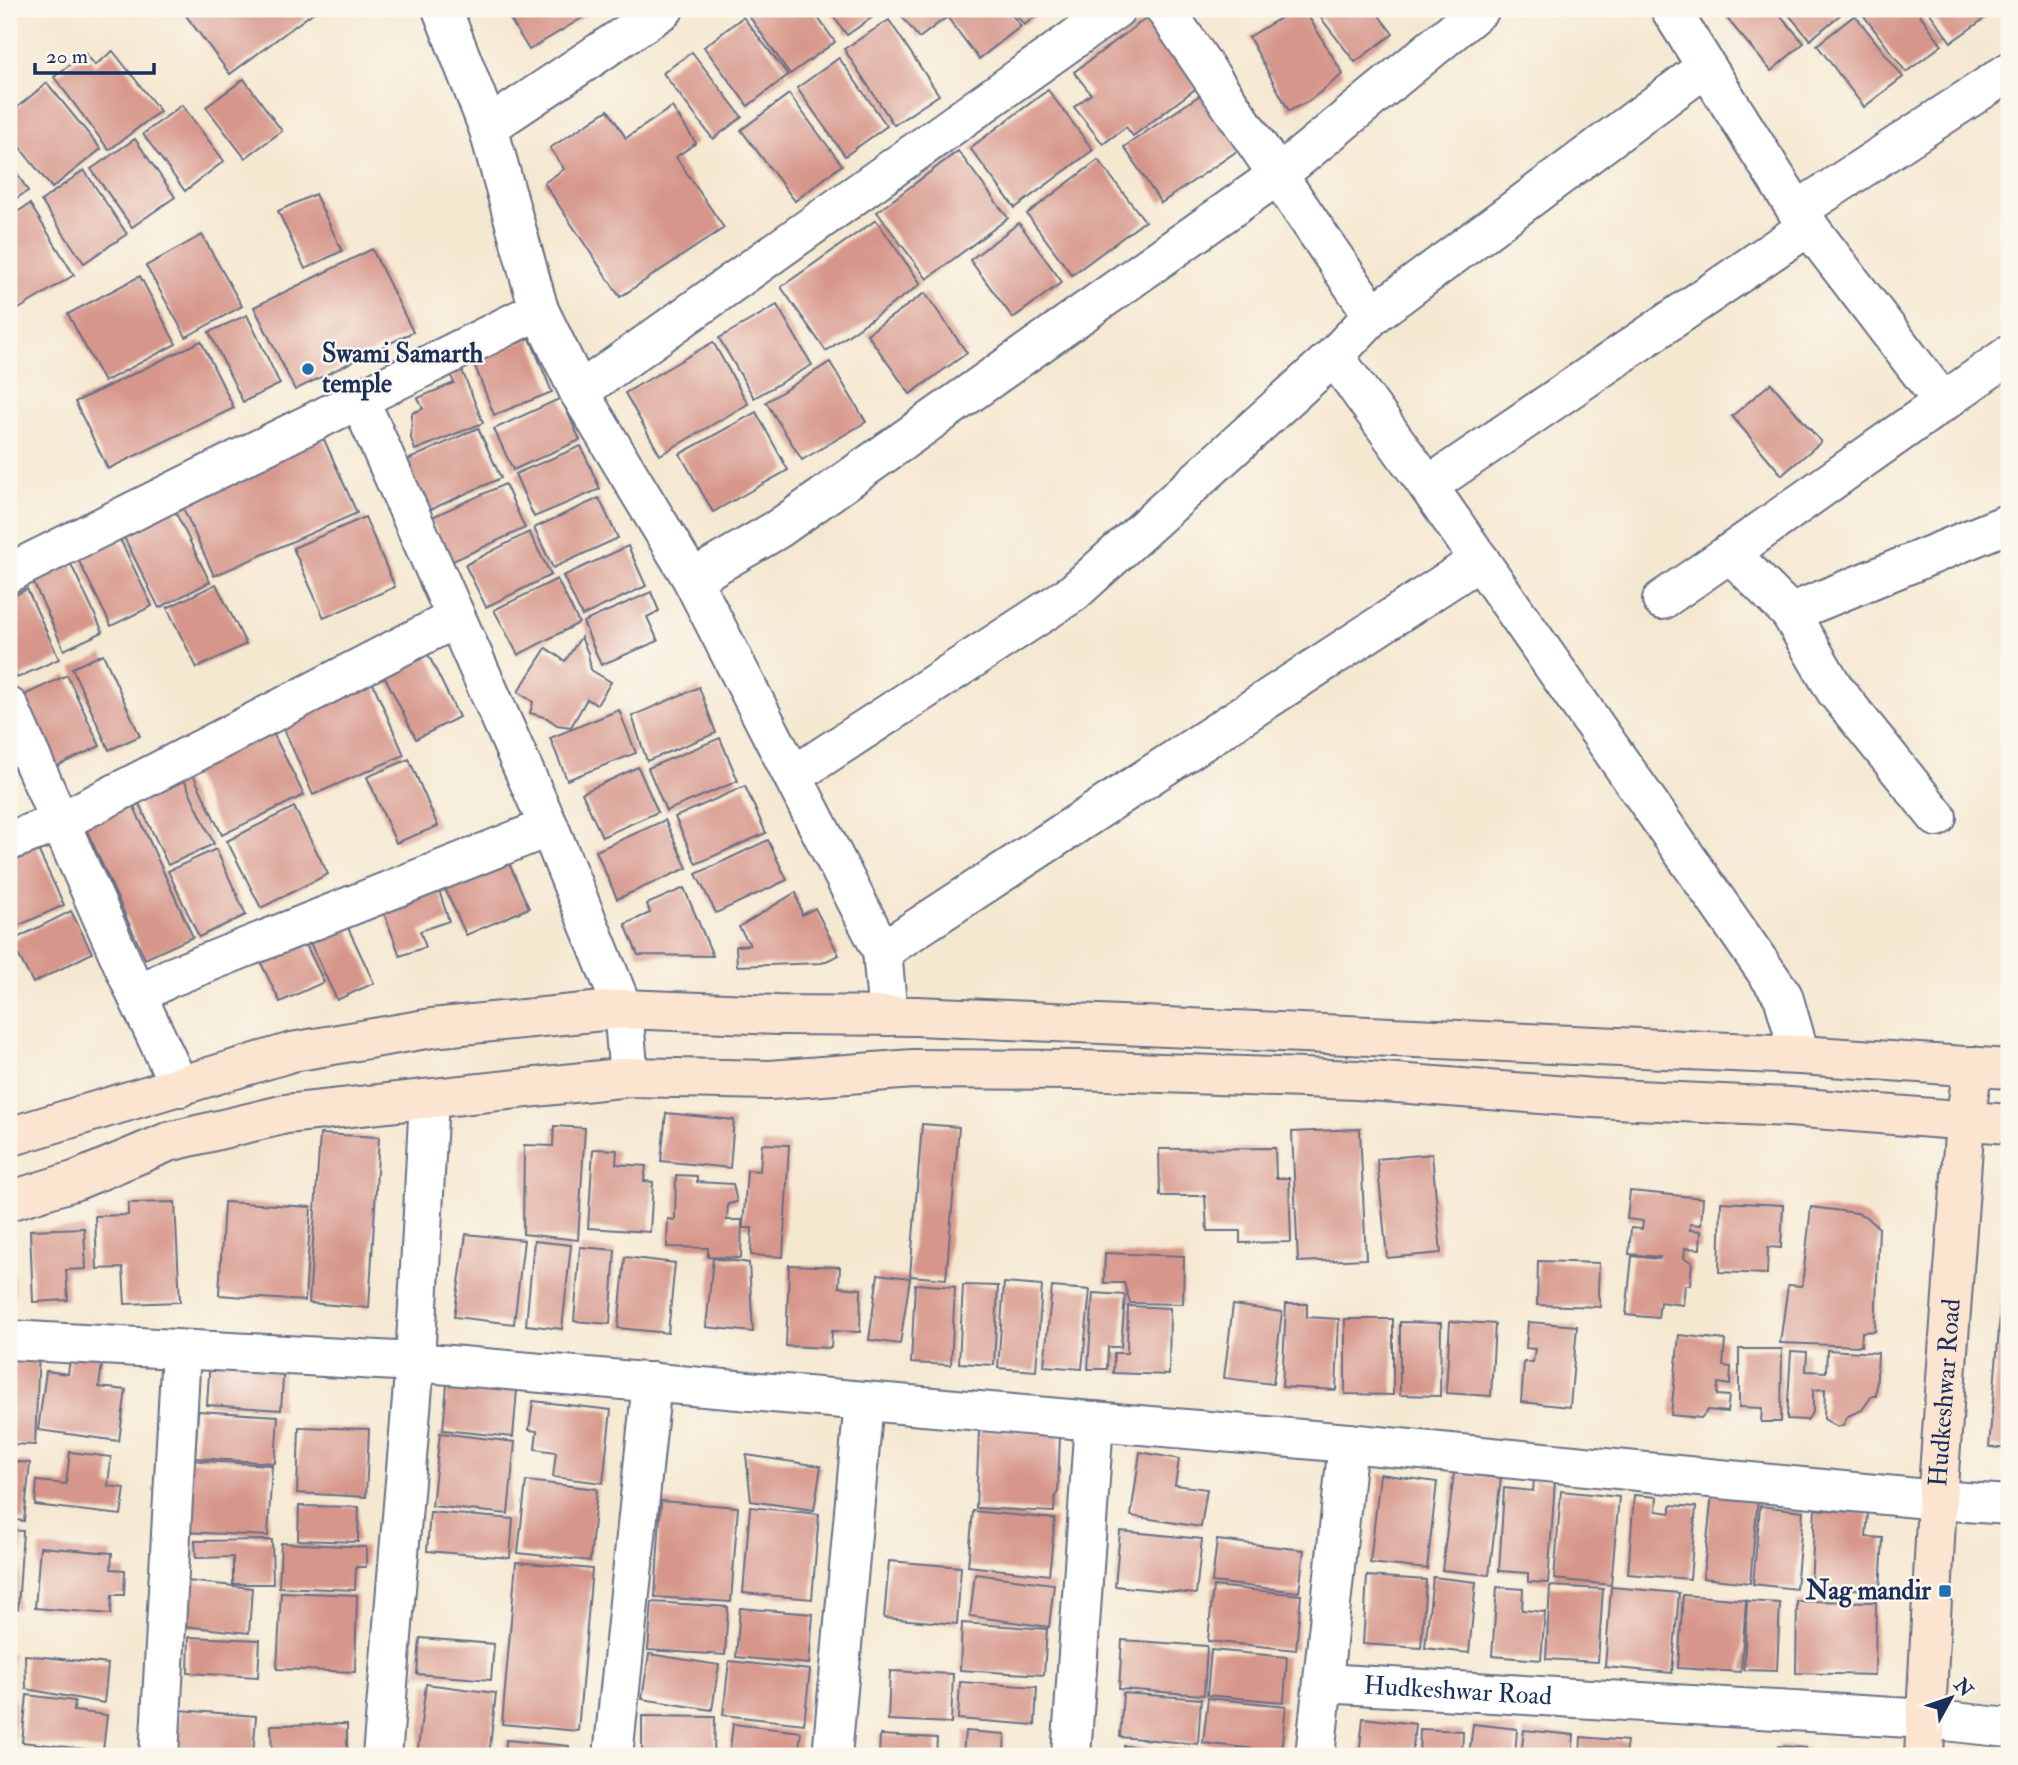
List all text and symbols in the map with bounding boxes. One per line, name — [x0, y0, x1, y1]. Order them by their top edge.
scale bar — [35, 32, 154, 76]
text: 20 m — [46, 43, 88, 70]
place label: Swami Samarth temple — [322, 338, 484, 401]
marker: Swami Samarth temple — [300, 361, 316, 377]
street label: Hudkeshwar Road — [1922, 1297, 1968, 1488]
place label: Nag mandir — [1805, 1575, 1931, 1608]
marker: Nag mandir — [1937, 1583, 1953, 1599]
north arrow — [1916, 1664, 1986, 1734]
street label: Hudkeshwar Road — [1363, 1669, 1553, 1713]
text: N — [1948, 1673, 1979, 1703]

